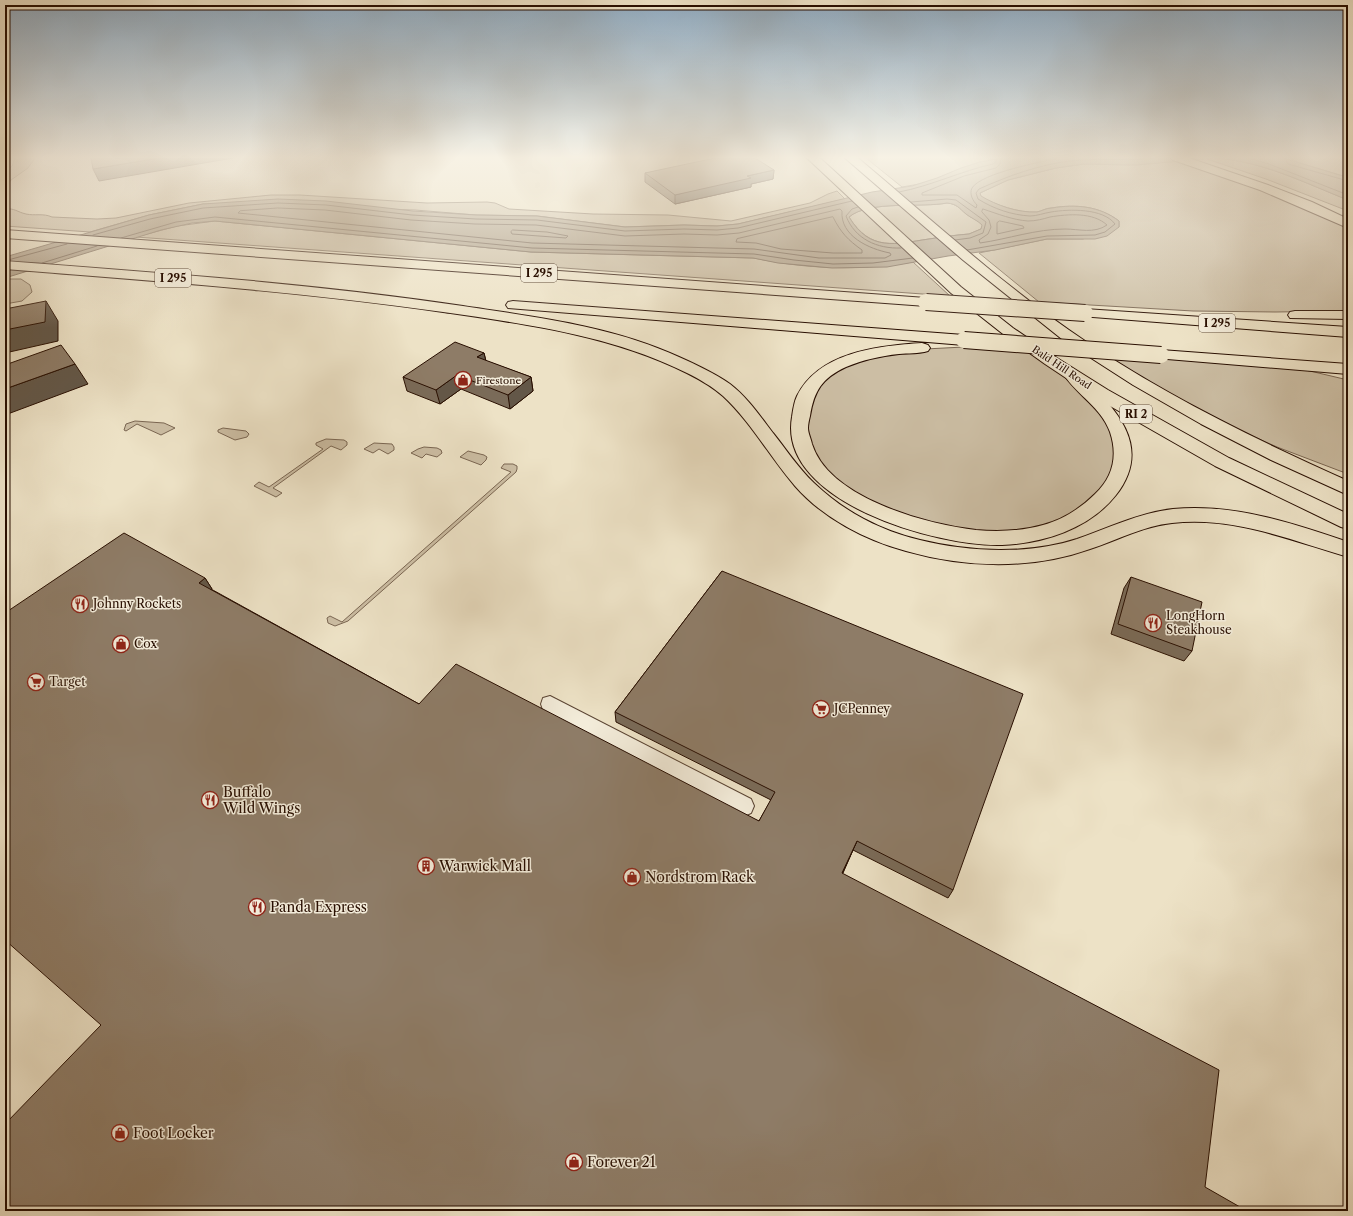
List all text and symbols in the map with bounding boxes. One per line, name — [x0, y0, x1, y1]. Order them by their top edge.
road number: I 295 — [521, 264, 557, 282]
road number: I 295 — [155, 269, 191, 287]
road number: I 295 — [1199, 314, 1235, 332]
street label: Bald Hill Road — [1030, 343, 1094, 392]
shop icon: Firestone — [453, 370, 473, 390]
place label: Firestone — [476, 374, 521, 387]
road number: RI 2 — [1120, 405, 1152, 423]
restaurant icon: Johnny Rockets — [70, 594, 90, 614]
place label: Johnny Rockets — [91, 596, 181, 611]
place label: LongHorn Steakhouse — [1166, 608, 1232, 637]
restaurant icon: LongHorn Steakhouse — [1143, 613, 1163, 633]
shop icon: Cox — [111, 634, 131, 654]
place label: Cox — [134, 636, 157, 651]
supermarket icon: Target — [26, 672, 46, 692]
place label: Target — [49, 674, 86, 689]
supermarket icon: JCPenney — [811, 699, 831, 719]
place label: JCPenney — [832, 701, 890, 716]
place label: Buffalo Wild Wings — [222, 783, 300, 817]
restaurant icon: Buffalo Wild Wings — [200, 790, 220, 810]
building icon: Warwick Mall — [416, 856, 436, 876]
place label: Warwick Mall — [438, 857, 531, 875]
shop icon: Nordstrom Rack — [622, 867, 642, 887]
place label: Nordstrom Rack — [645, 868, 755, 886]
restaurant icon: Panda Express — [247, 897, 267, 917]
place label: Panda Express — [270, 898, 367, 916]
shop icon: Foot Locker — [110, 1123, 130, 1143]
place label: Foot Locker — [133, 1124, 214, 1142]
shop icon: Forever 21 — [564, 1152, 584, 1172]
place label: Forever 21 — [587, 1153, 656, 1171]

